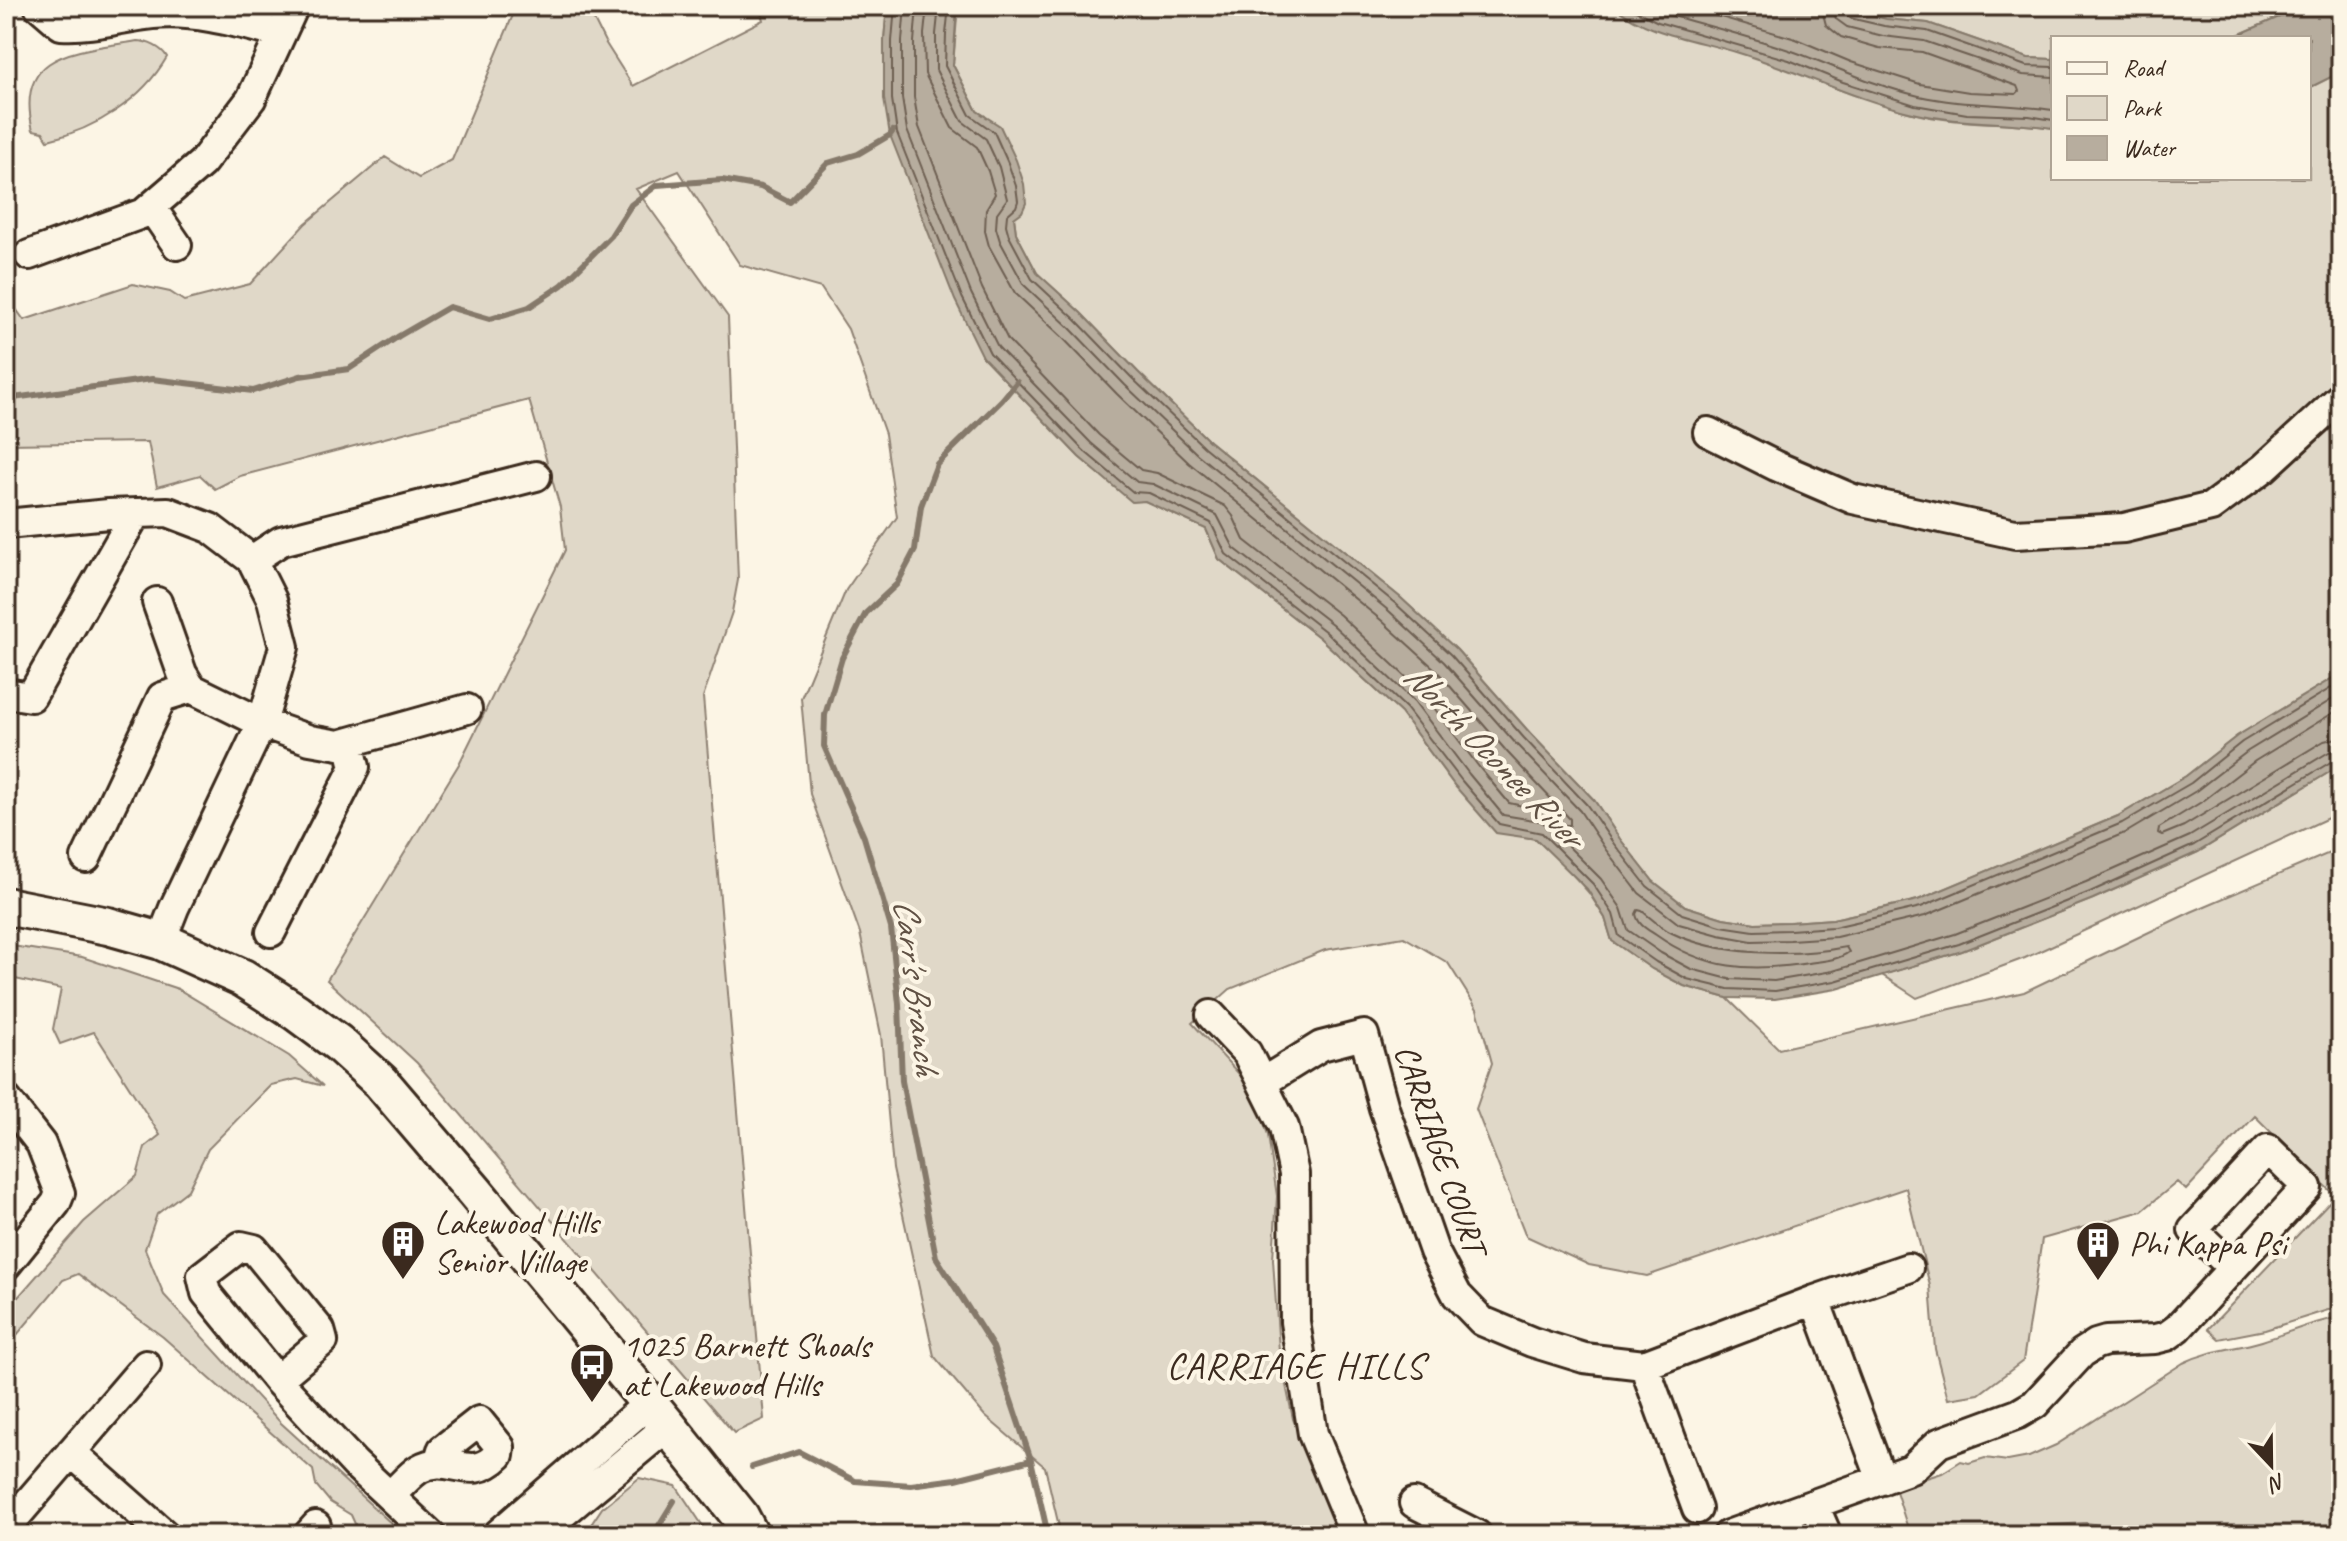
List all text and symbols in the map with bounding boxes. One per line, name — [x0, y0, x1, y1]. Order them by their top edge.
legend — [2051, 36, 2311, 180]
text: Road — [2123, 53, 2167, 83]
text: Park — [2123, 93, 2163, 123]
text: Water — [2123, 133, 2178, 163]
water label: North Oconee River — [1395, 653, 1598, 861]
water label: Carr's Branch — [883, 897, 951, 1080]
street label: CARRIAGE COURT — [1385, 1039, 1499, 1265]
place label: Lakewood Hills Senior Village — [434, 1201, 602, 1283]
building icon: Lakewood Hills Senior Village — [379, 1218, 427, 1281]
building icon: Phi Kappa Psi — [2074, 1219, 2122, 1282]
place label: Phi Kappa Psi — [2129, 1222, 2290, 1265]
place label: 1025 Barnett Shoals at Lakewood Hills — [623, 1324, 874, 1406]
bus stop icon: 1025 Barnett Shoals at Lakewood Hills — [568, 1341, 616, 1404]
district label: CARRIAGE HILLS — [1167, 1343, 1430, 1389]
north arrow — [2231, 1425, 2311, 1505]
text: N — [2263, 1467, 2290, 1499]

